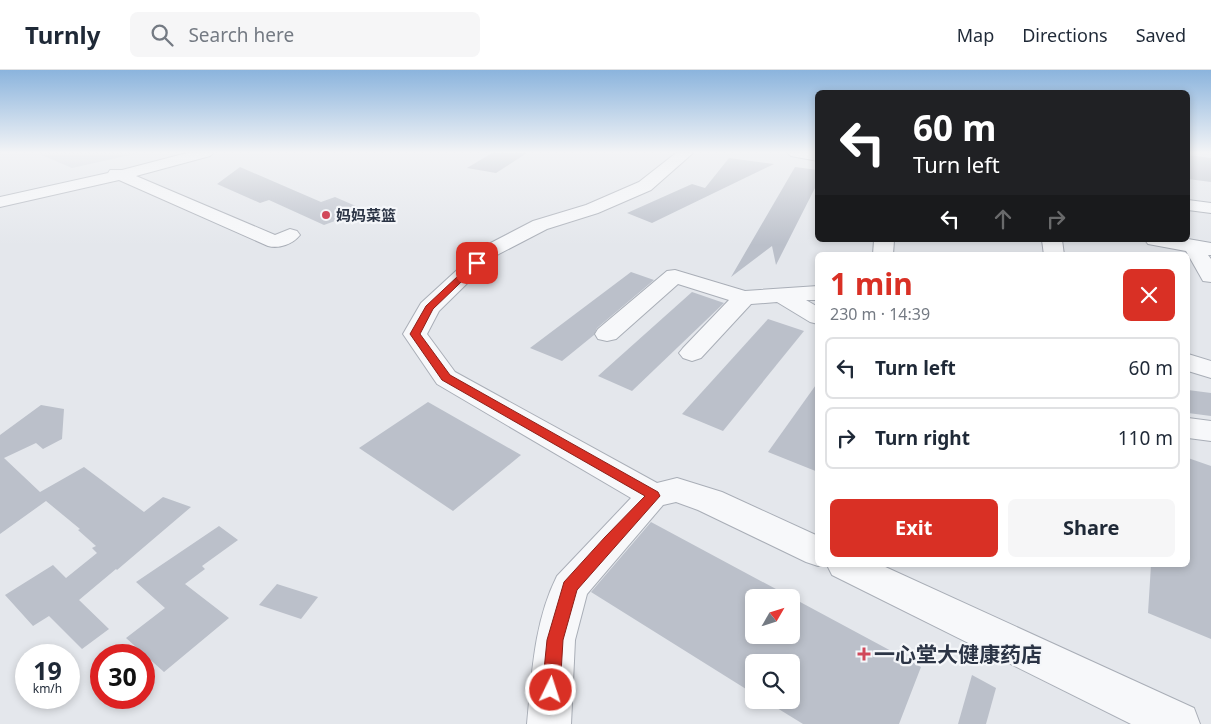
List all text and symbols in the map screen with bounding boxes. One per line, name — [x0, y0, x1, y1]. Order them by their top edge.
search box — [130, 12, 480, 57]
text: Turnly — [25, 18, 100, 51]
icon: search — [148, 21, 176, 49]
text: Search here — [188, 22, 294, 48]
text: Map — [957, 23, 994, 47]
text: Directions — [1022, 23, 1108, 47]
text: Saved — [1136, 23, 1186, 47]
text: 60 m — [913, 104, 996, 151]
icon: left — [830, 110, 895, 175]
text: Turn left — [913, 149, 1000, 179]
place label: 妈妈菜篮 — [336, 205, 396, 225]
icon: left — [936, 205, 964, 233]
icon: ahead — [989, 205, 1017, 233]
icon: right — [1042, 205, 1070, 233]
marker: 妈妈菜篮 — [320, 209, 332, 221]
pin — [456, 242, 498, 284]
icon: arrive — [463, 249, 491, 277]
text: 1 min — [830, 263, 913, 304]
button: close — [1123, 269, 1175, 321]
text: 230 m · 14:39 — [830, 303, 930, 325]
icon: left — [832, 354, 860, 382]
text: Turn left — [875, 355, 956, 381]
text: 60 m — [1129, 355, 1173, 381]
icon: right — [832, 424, 860, 452]
text: Turn right — [875, 425, 970, 451]
text: 110 m — [1118, 425, 1173, 451]
button: Exit — [830, 499, 998, 557]
button: Share — [1008, 499, 1175, 557]
north arrow — [745, 589, 800, 644]
map controls — [745, 589, 800, 709]
place label: 一心堂大健康药店 — [874, 640, 1042, 668]
speed limit sign: 30 — [90, 644, 155, 709]
marker: 一心堂大健康药店 — [858, 648, 870, 660]
text: 19 — [33, 653, 62, 687]
button: search — [745, 654, 800, 709]
position arrow — [524, 663, 576, 715]
text: km/h — [33, 680, 62, 697]

